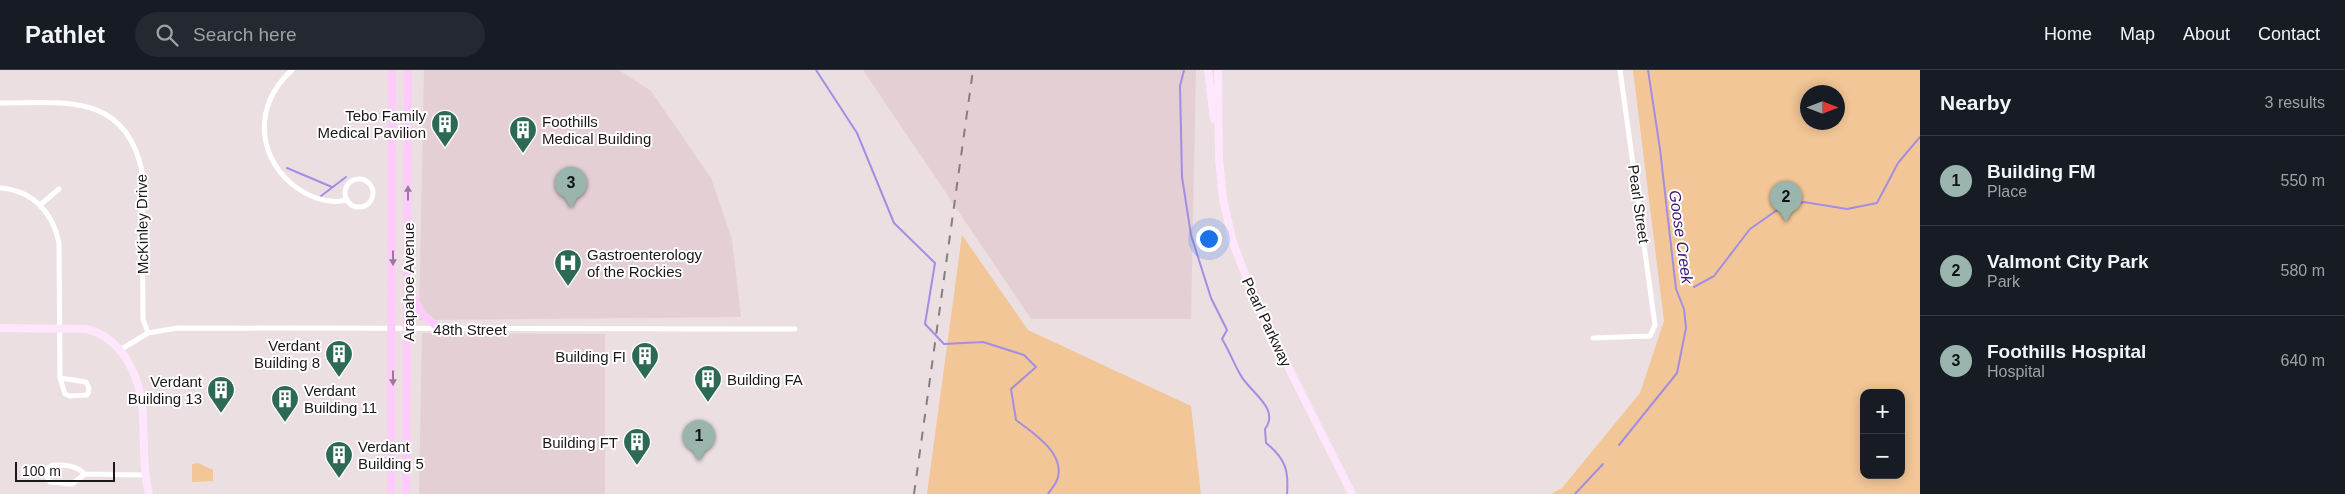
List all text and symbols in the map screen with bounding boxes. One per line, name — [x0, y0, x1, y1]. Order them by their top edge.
search box — [135, 12, 485, 57]
text: Pathlet — [25, 21, 105, 48]
icon: search — [153, 21, 181, 49]
text: Search here — [193, 24, 297, 45]
text: Home — [2044, 24, 2092, 44]
text: Map — [2120, 24, 2155, 44]
text: About — [2183, 24, 2230, 44]
text: Contact — [2258, 24, 2320, 44]
north arrow — [1800, 85, 1845, 130]
text: Nearby — [1940, 91, 2011, 114]
text: 3 results — [2265, 94, 2325, 111]
place label: Tebo Family Medical Pavilion — [318, 107, 427, 141]
building icon: Tebo Family Medical Pavilion — [430, 109, 460, 148]
place label: Foothills Medical Building — [542, 113, 651, 147]
building icon: Foothills Medical Building — [508, 115, 538, 154]
text: Building FM — [1987, 161, 2096, 182]
street label: Pearl Street — [1625, 164, 1653, 245]
pin: 3 — [555, 167, 587, 208]
text: 1 — [1952, 172, 1960, 189]
text: 550 m — [2281, 172, 2325, 189]
street label: McKinley Drive — [133, 174, 151, 274]
pin: 2 — [1770, 181, 1802, 222]
text: Place — [1987, 183, 2027, 200]
one-way arrow — [404, 185, 412, 201]
water label: Goose Creek — [1666, 189, 1696, 286]
street label: Arapahoe Avenue — [400, 223, 417, 342]
your location — [1196, 226, 1222, 252]
place label: Gastroenterology of the Rockies — [587, 246, 703, 280]
hospital icon: Gastroenterology of the Rockies — [553, 248, 583, 287]
one-way arrow — [389, 250, 397, 266]
text: Valmont City Park — [1987, 251, 2149, 272]
text: 2 — [1952, 262, 1960, 279]
text: 580 m — [2281, 262, 2325, 279]
text: Park — [1987, 273, 2020, 290]
street label: Pearl Parkway — [1239, 275, 1295, 370]
street label: 48th Street — [433, 321, 508, 338]
place label: Verdant Building 8 — [254, 337, 321, 371]
building icon: Verdant Building 8 — [324, 339, 354, 378]
building icon: Building FI — [630, 341, 660, 380]
text: Foothills Hospital — [1987, 341, 2146, 362]
place label: Building FI — [555, 348, 626, 365]
text: 3 — [1952, 352, 1960, 369]
text: 640 m — [2281, 352, 2325, 369]
text: Hospital — [1987, 363, 2045, 380]
building icon: Building FA — [693, 364, 723, 403]
one-way arrow — [389, 370, 397, 386]
place label: Building FA — [727, 371, 803, 388]
place label: Verdant Building 13 — [128, 373, 203, 407]
building icon: Verdant Building 13 — [206, 375, 236, 414]
place label: Verdant Building 11 — [304, 382, 377, 416]
building icon: Verdant Building 11 — [270, 384, 300, 423]
map controls — [1860, 389, 1905, 479]
button: + — [1860, 389, 1905, 434]
pin: 1 — [683, 420, 715, 461]
building icon: Building FT — [622, 427, 652, 466]
place label: Building FT — [542, 434, 618, 451]
button: − — [1860, 434, 1905, 479]
place label: Verdant Building 5 — [358, 438, 424, 472]
building icon: Verdant Building 5 — [324, 440, 354, 479]
scale bar — [15, 459, 115, 482]
text: 100 m — [22, 463, 61, 479]

